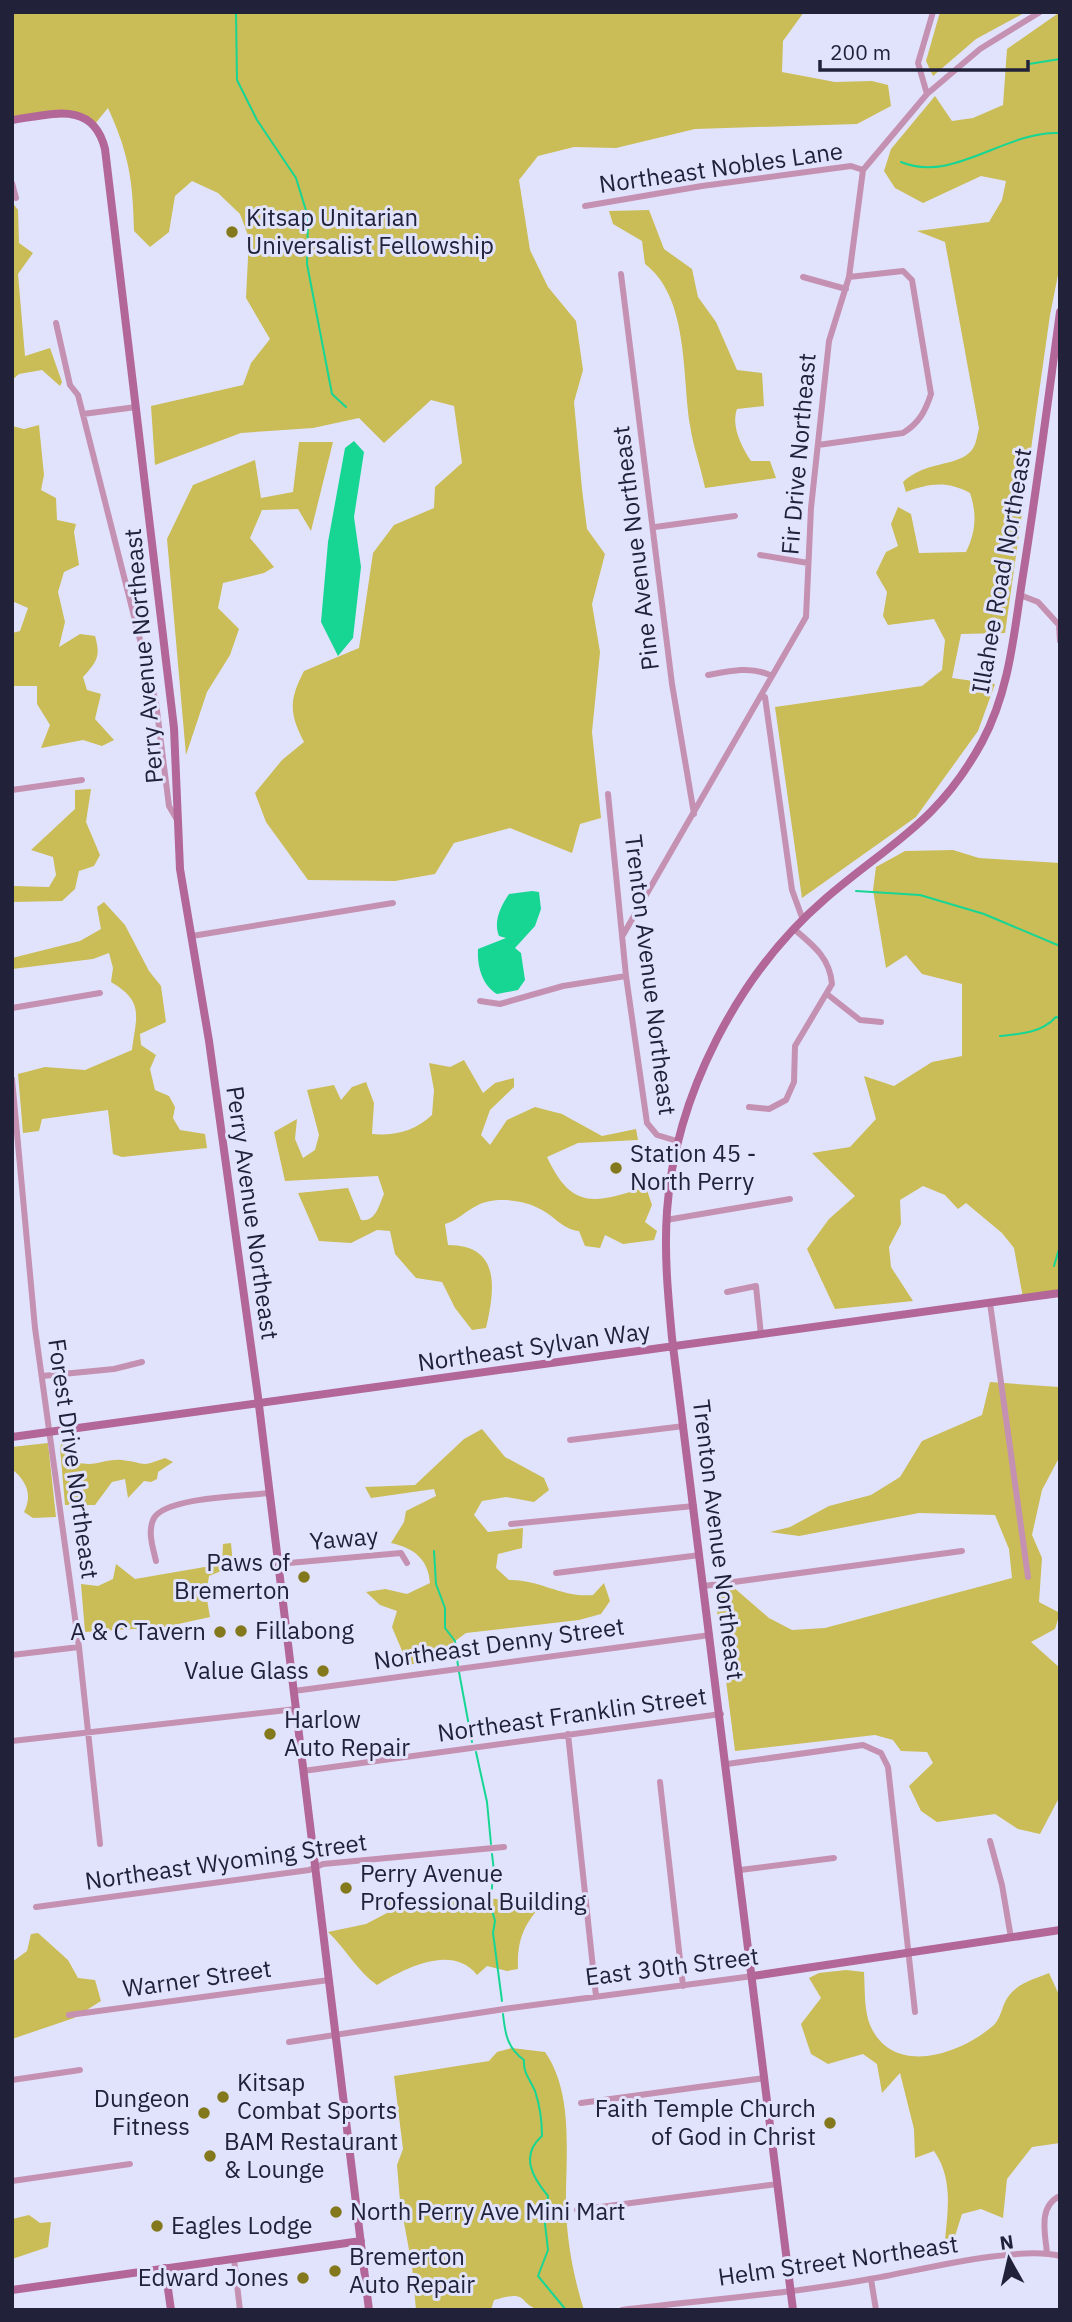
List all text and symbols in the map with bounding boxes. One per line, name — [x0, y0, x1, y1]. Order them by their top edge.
scale bar — [820, 28, 1028, 72]
text: 200 m — [830, 38, 891, 66]
street label: Northeast Nobles Lane — [597, 134, 845, 200]
place label: Kitsap Unitarian Universalist Fellowship — [246, 201, 494, 261]
marker: Kitsap Unitarian Universalist Fellowship — [224, 224, 240, 240]
street label: Fir Drive Northeast — [773, 352, 823, 556]
street label: Pine Avenue Northeast — [604, 424, 666, 672]
street label: Illahee Road Northeast — [964, 445, 1038, 696]
street label: Perry Avenue Northeast — [116, 527, 170, 785]
street label: Trenton Avenue Northeast — [618, 833, 684, 1117]
street label: Perry Avenue Northeast — [219, 1084, 287, 1342]
place label: Station 45 - North Perry — [630, 1137, 756, 1197]
marker: Station 45 - North Perry — [608, 1160, 624, 1176]
street label: Northeast Sylvan Way — [415, 1314, 652, 1378]
street label: Forest Drive Northeast — [41, 1337, 107, 1581]
street label: Trenton Avenue Northeast — [686, 1398, 752, 1682]
street label: Yaway — [308, 1519, 380, 1557]
place label: Paws of Bremerton — [174, 1546, 290, 1606]
marker: Paws of Bremerton — [296, 1569, 312, 1585]
street label: Northeast Denny Street — [371, 1610, 626, 1676]
place label: Fillabong — [255, 1614, 354, 1646]
place label: A & C Tavern — [70, 1615, 206, 1647]
marker: Fillabong — [233, 1623, 249, 1639]
marker: A & C Tavern — [212, 1624, 228, 1640]
place label: Value Glass — [184, 1654, 309, 1686]
marker: Value Glass — [315, 1663, 331, 1679]
street label: Northeast Franklin Street — [435, 1679, 708, 1749]
place label: Harlow Auto Repair — [284, 1703, 410, 1763]
marker: Harlow Auto Repair — [262, 1726, 278, 1742]
street label: Northeast Wyoming Street — [83, 1825, 369, 1897]
place label: Perry Avenue Professional Building — [360, 1857, 587, 1917]
marker: Perry Avenue Professional Building — [338, 1880, 354, 1896]
street label: East 30th Street — [583, 1939, 761, 1993]
street label: Warner Street — [120, 1952, 273, 2004]
place label: Kitsap Combat Sports — [237, 2066, 397, 2126]
place label: Dungeon Fitness — [94, 2082, 190, 2142]
marker: Kitsap Combat Sports — [215, 2089, 231, 2105]
place label: Faith Temple Church of God in Christ — [595, 2092, 816, 2152]
marker: Dungeon Fitness — [196, 2105, 212, 2121]
marker: Faith Temple Church of God in Christ — [822, 2115, 838, 2131]
place label: BAM Restaurant & Lounge — [224, 2125, 398, 2185]
marker: BAM Restaurant & Lounge — [202, 2148, 218, 2164]
place label: North Perry Ave Mini Mart — [350, 2195, 626, 2227]
marker: North Perry Ave Mini Mart — [328, 2204, 344, 2220]
place label: Eagles Lodge — [171, 2209, 312, 2241]
marker: Eagles Lodge — [149, 2218, 165, 2234]
north arrow — [974, 2224, 1044, 2294]
street label: Helm Street Northeast — [716, 2227, 960, 2293]
text: N — [998, 2229, 1015, 2255]
place label: Bremerton Auto Repair — [349, 2240, 475, 2300]
place label: Edward Jones — [138, 2261, 289, 2293]
marker: Bremerton Auto Repair — [327, 2263, 343, 2279]
marker: Edward Jones — [295, 2270, 311, 2286]

